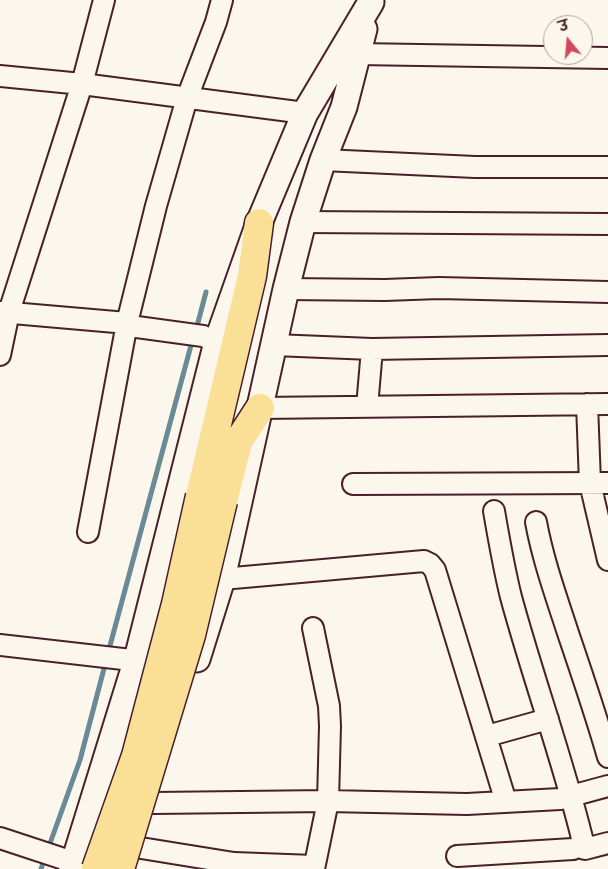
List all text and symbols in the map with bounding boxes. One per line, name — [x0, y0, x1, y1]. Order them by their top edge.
north arrow — [543, 15, 593, 65]
text: उ — [557, 17, 571, 37]

